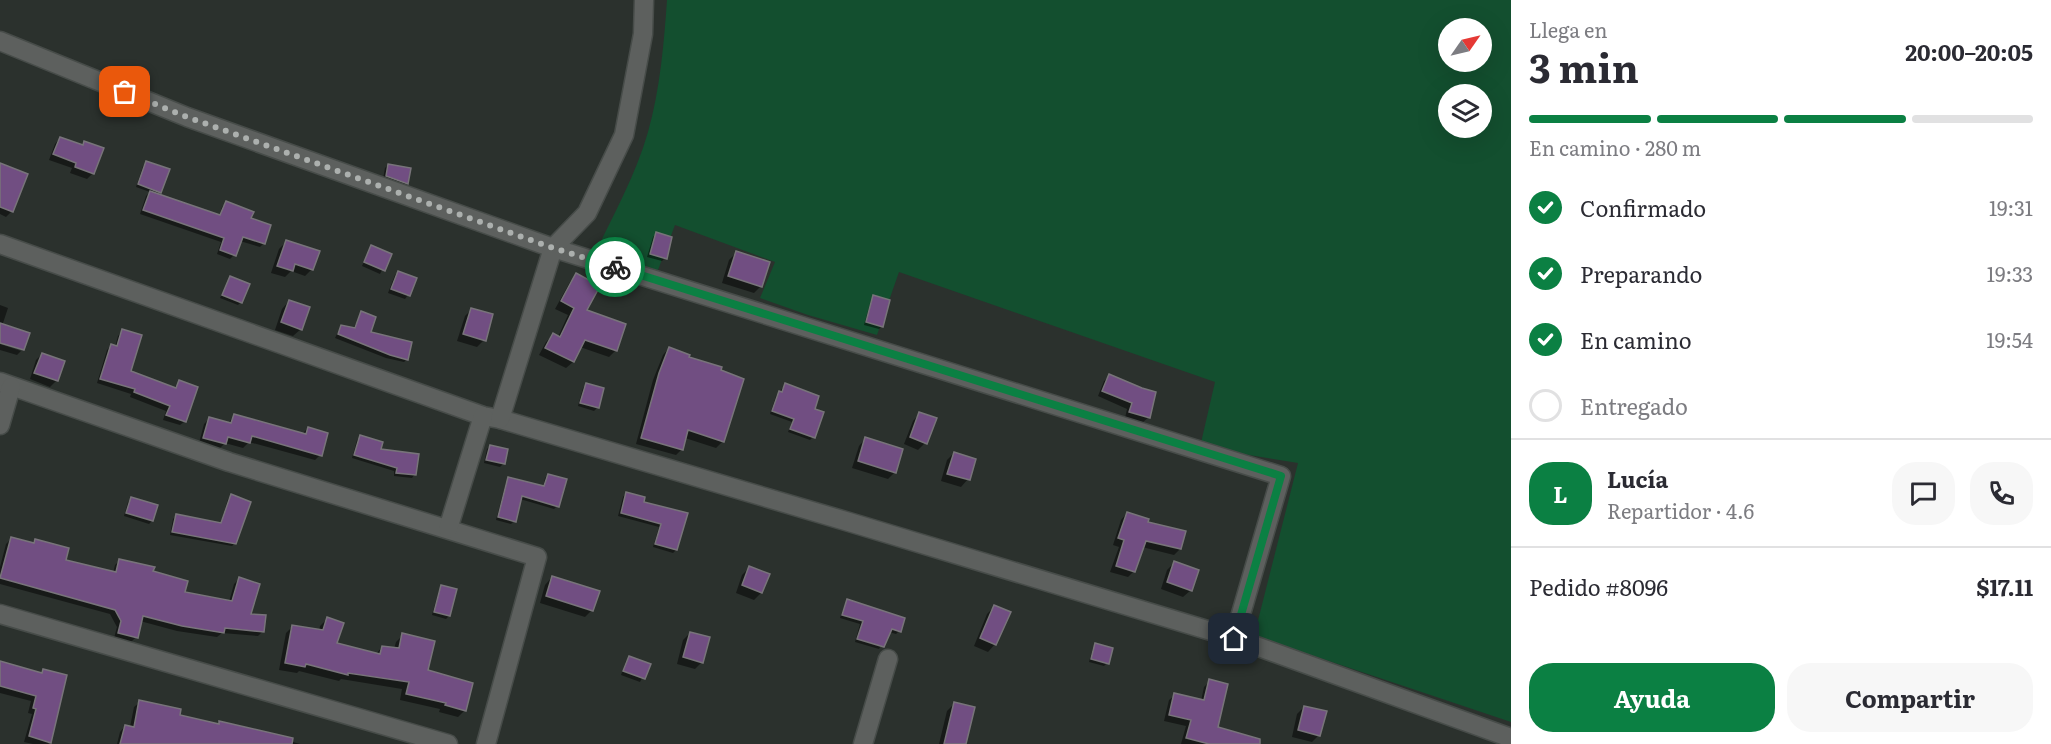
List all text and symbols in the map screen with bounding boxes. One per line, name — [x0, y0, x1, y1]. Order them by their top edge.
text: Llega en — [1529, 14, 1607, 44]
north arrow — [1438, 18, 1492, 72]
map controls — [1438, 18, 1492, 138]
text: 20:00–20:05 — [1905, 35, 2033, 68]
text: 3 min — [1529, 37, 1639, 95]
pin — [99, 66, 150, 117]
icon: bag — [108, 75, 141, 108]
button: layers — [1438, 84, 1492, 138]
text: En camino · 280 m — [1529, 132, 1701, 162]
icon: check — [1529, 191, 1562, 224]
text: Confirmado — [1580, 191, 1706, 224]
text: 19:31 — [1989, 192, 2033, 222]
courier — [585, 237, 645, 297]
icon: bike — [599, 251, 632, 284]
icon: check — [1529, 257, 1562, 290]
text: Preparando — [1580, 257, 1702, 290]
text: 19:33 — [1987, 258, 2033, 288]
icon: check — [1529, 323, 1562, 356]
text: En camino — [1580, 323, 1692, 356]
text: 19:54 — [1987, 324, 2033, 354]
text: Entregado — [1580, 389, 1688, 422]
text: Lucía — [1607, 462, 1668, 495]
button: chat — [1892, 462, 1955, 525]
button: phone — [1970, 462, 2033, 525]
text: L — [1553, 477, 1568, 510]
text: Repartidor · 4.6 — [1607, 495, 1754, 525]
text: Pedido #8096 — [1529, 570, 1668, 603]
text: $17.11 — [1976, 570, 2033, 603]
pin — [1208, 613, 1259, 664]
icon: home — [1217, 622, 1250, 655]
button: Ayuda — [1529, 663, 1775, 732]
button: Compartir — [1787, 663, 2033, 732]

